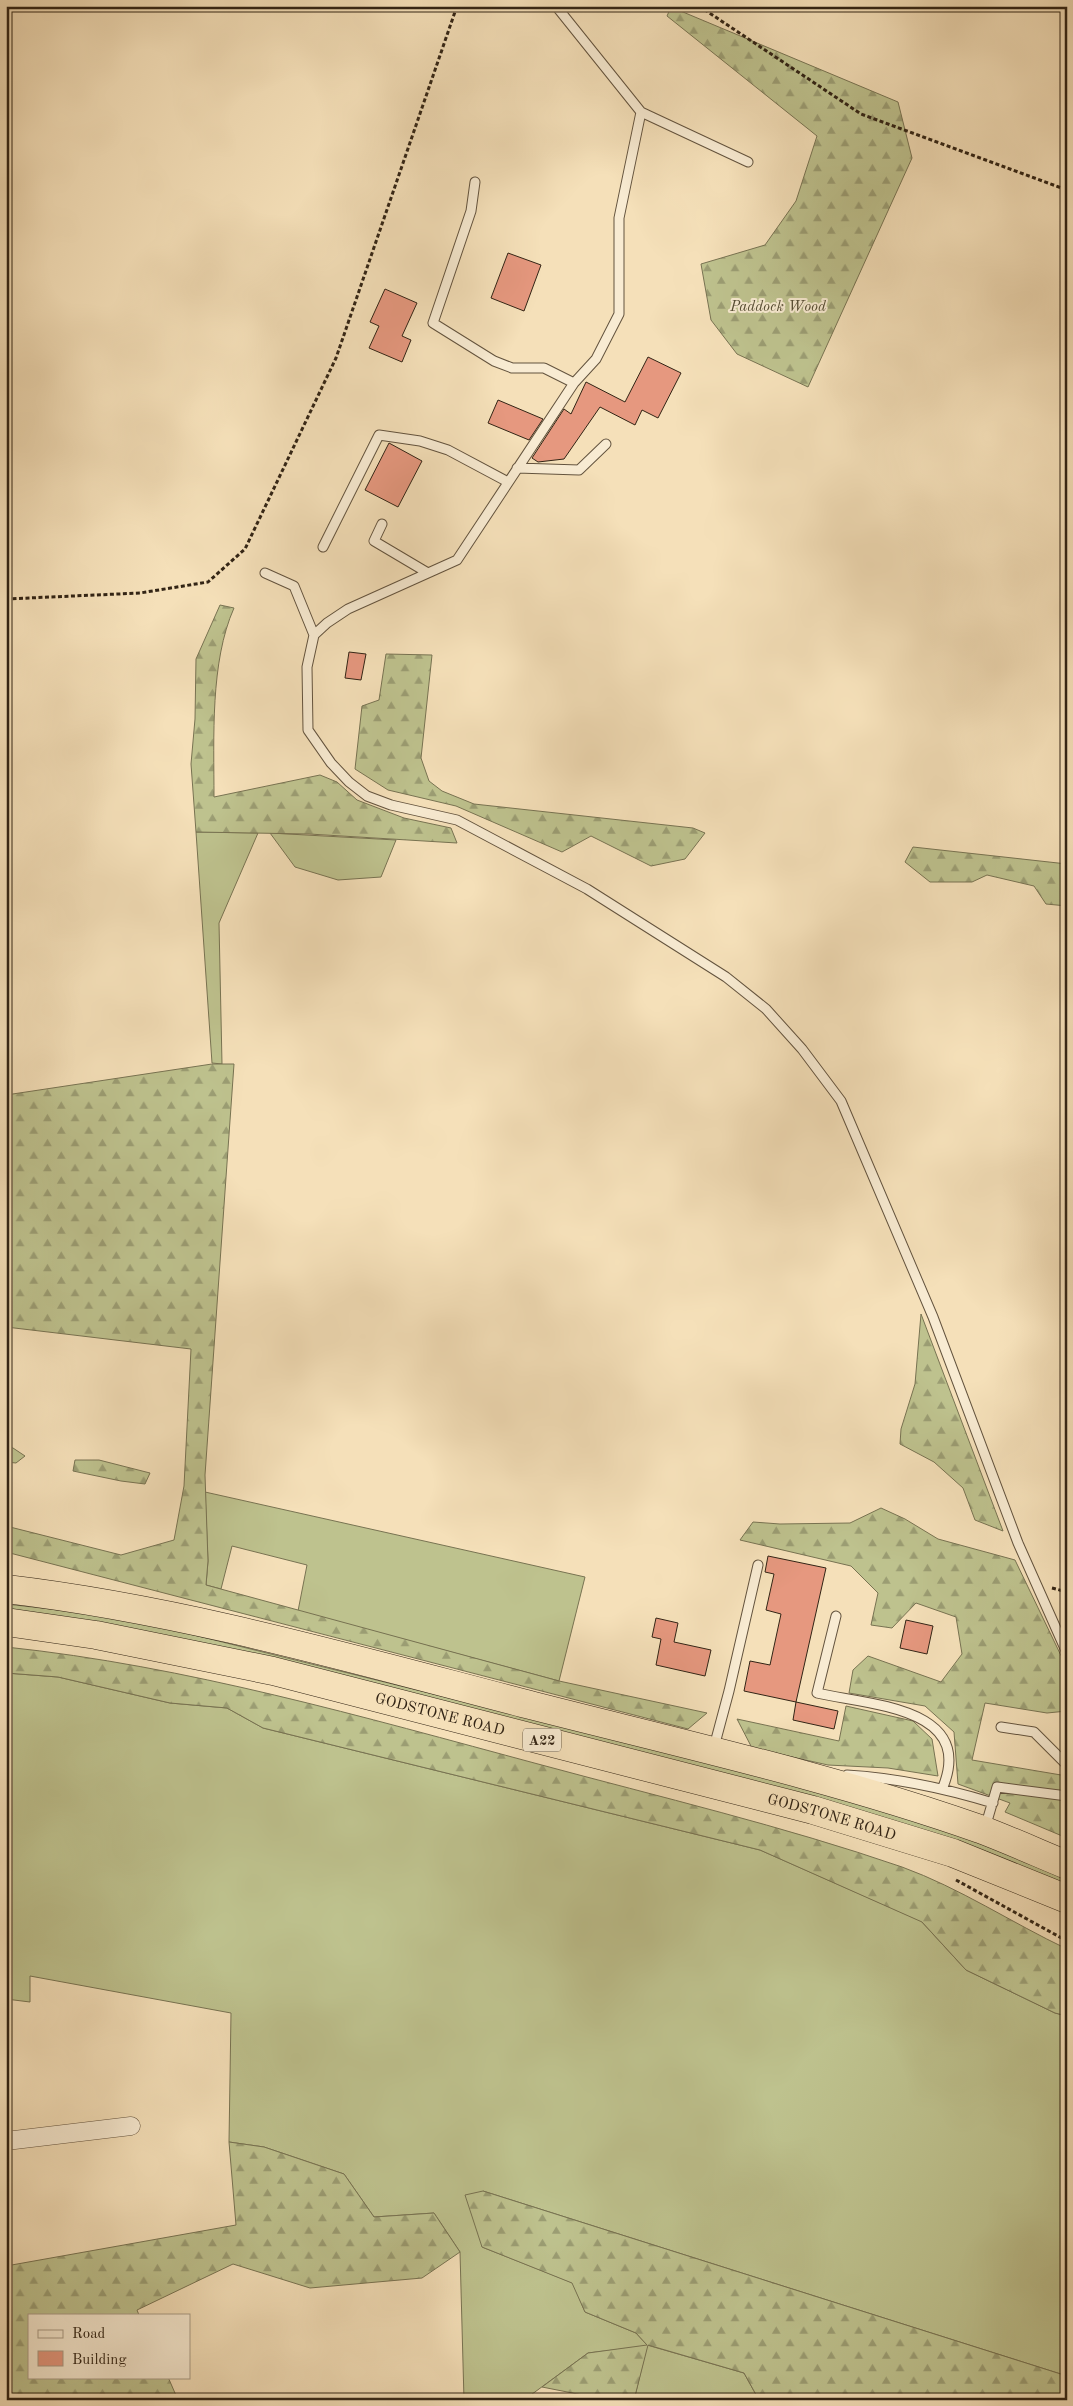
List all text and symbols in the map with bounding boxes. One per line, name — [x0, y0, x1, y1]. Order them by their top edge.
park label: Paddock Wood — [729, 300, 827, 315]
street label: GODSTONE ROAD — [373, 1692, 506, 1739]
road number: A22 — [523, 1728, 561, 1752]
street label: GODSTONE ROAD — [765, 1793, 897, 1844]
legend — [28, 2314, 190, 2378]
text: Road — [72, 2327, 106, 2342]
text: Building — [72, 2353, 127, 2368]

